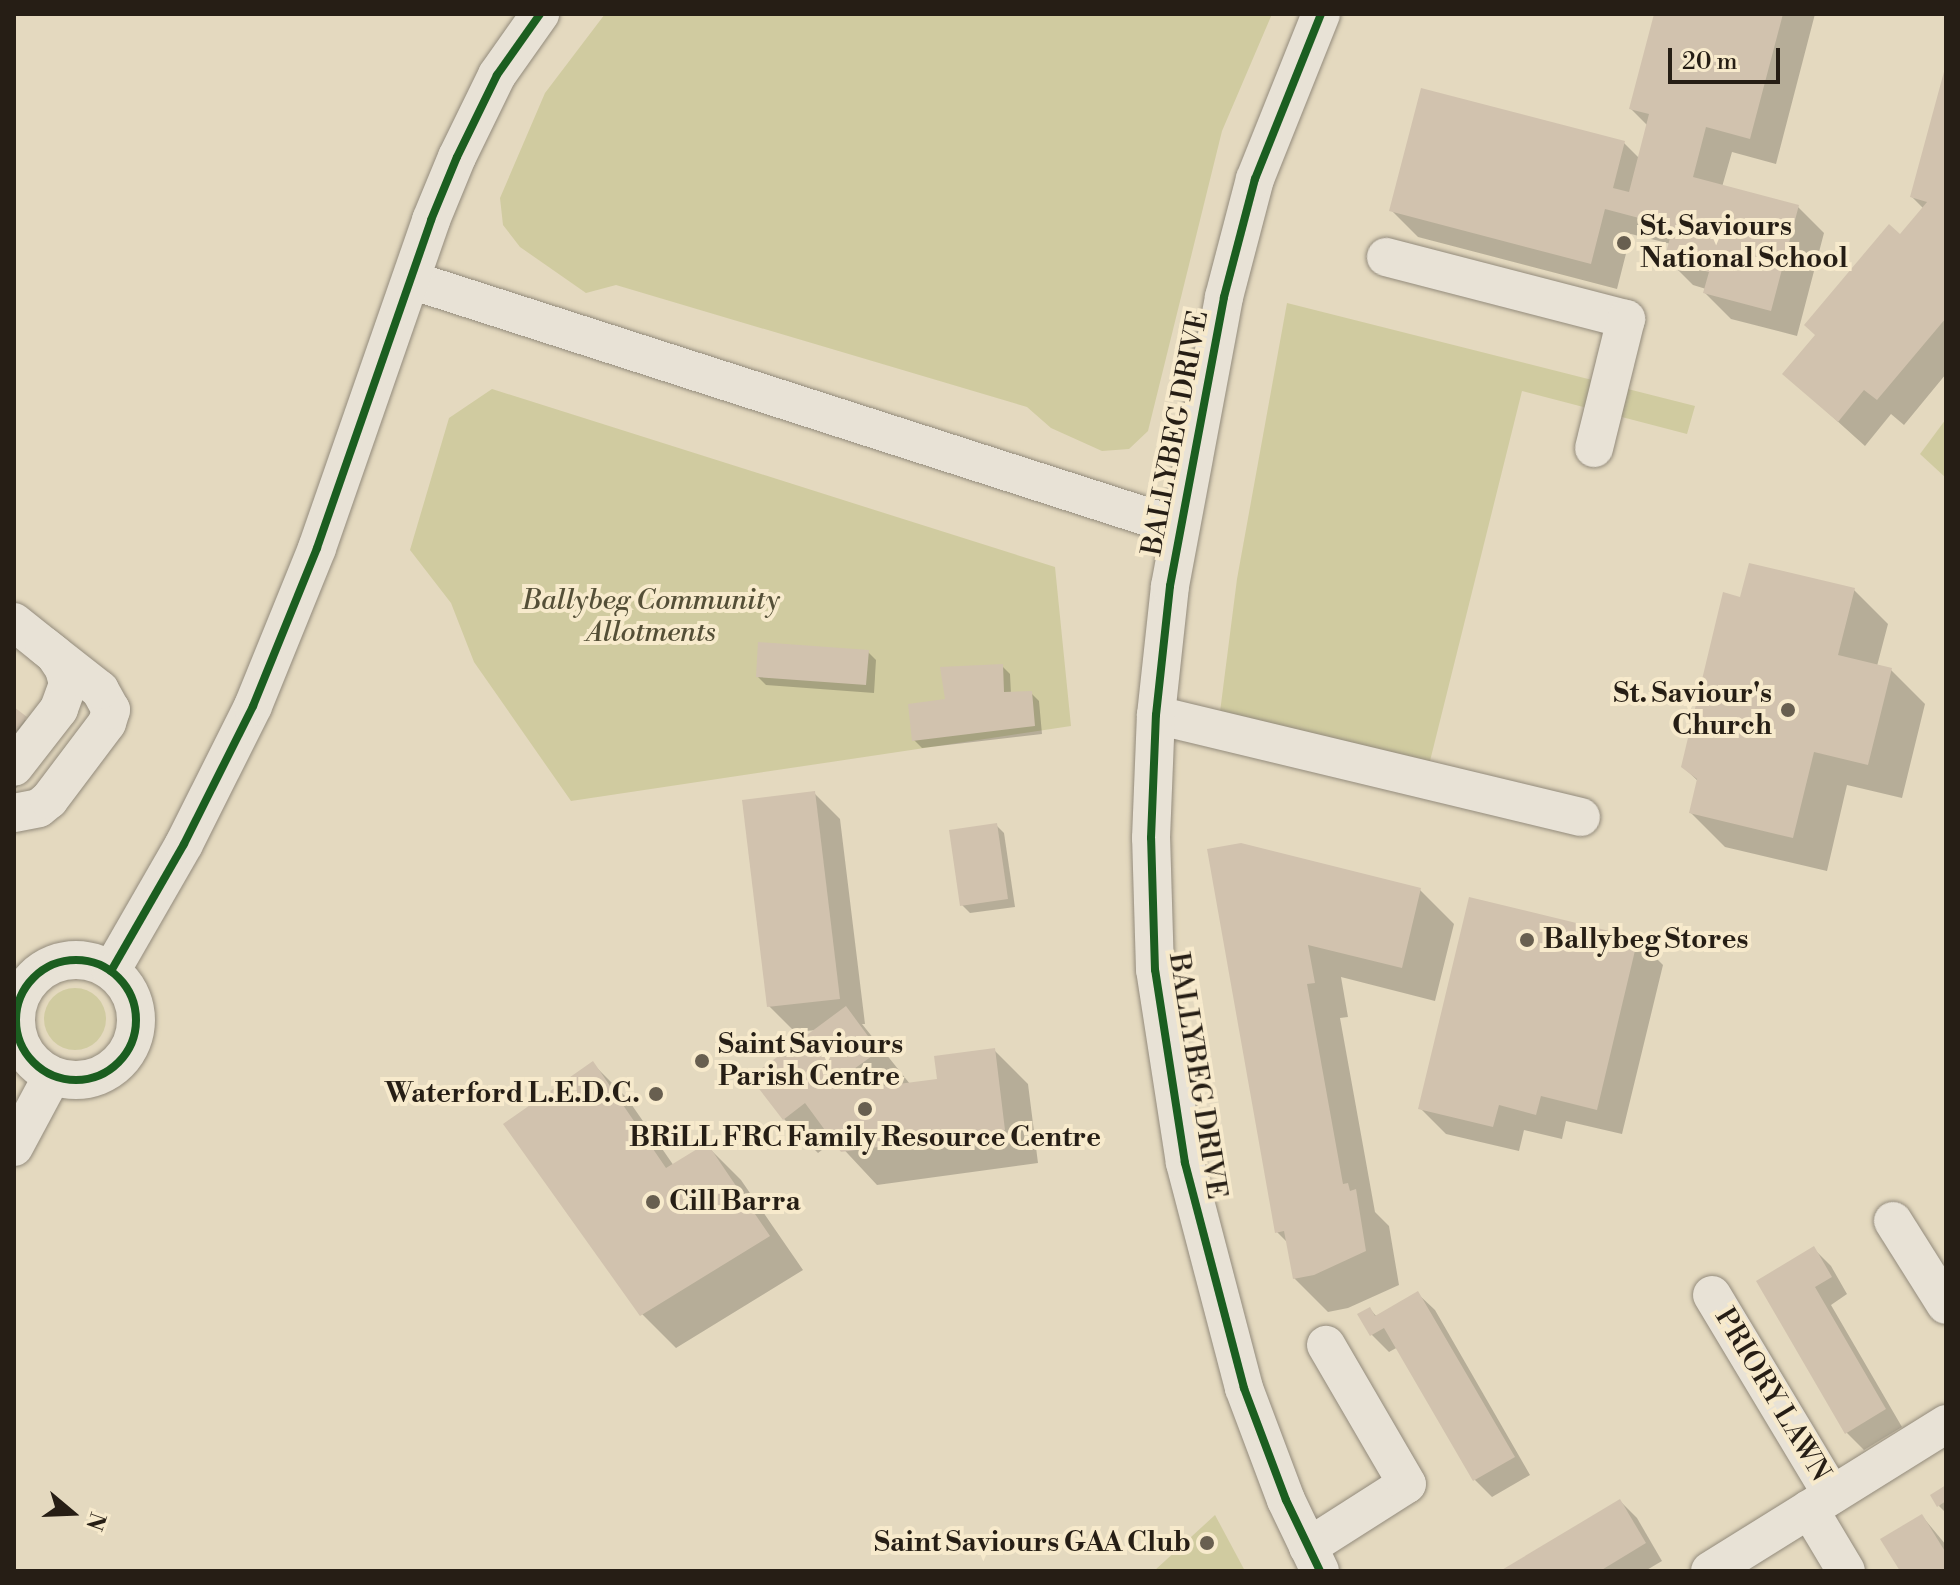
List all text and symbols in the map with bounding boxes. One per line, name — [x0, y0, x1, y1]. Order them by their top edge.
scale bar — [1672, 32, 1784, 82]
text: 20 m — [1682, 47, 1738, 77]
place label: St. Saviours National School — [1640, 210, 1848, 276]
marker: St. Saviours National School — [1615, 234, 1633, 252]
street label: BALLYBEG DRIVE — [1136, 308, 1216, 558]
park label: Ballybeg Community Allotments — [522, 584, 780, 650]
place label: St. Saviour's Church — [1613, 677, 1772, 743]
marker: St. Saviour's Church — [1779, 701, 1797, 719]
place label: Ballybeg Stores — [1543, 923, 1748, 957]
marker: Ballybeg Stores — [1518, 931, 1536, 949]
street label: BALLYBEG DRIVE — [1161, 951, 1233, 1201]
place label: Saint Saviours Parish Centre — [718, 1028, 903, 1094]
marker: Saint Saviours Parish Centre — [693, 1052, 711, 1070]
place label: Waterford L.E.D.C. — [385, 1077, 640, 1111]
marker: Waterford L.E.D.C. — [647, 1085, 665, 1103]
marker: BRiLL FRC Family Resource Centre — [856, 1100, 874, 1118]
place label: BRiLL FRC Family Resource Centre — [629, 1121, 1101, 1155]
place label: Cill Barra — [669, 1185, 801, 1219]
marker: Cill Barra — [644, 1193, 662, 1211]
street label: PRIORY LAWN — [1707, 1302, 1837, 1488]
north arrow — [32, 1473, 112, 1553]
text: N — [80, 1508, 111, 1534]
place label: Saint Saviours GAA Club — [874, 1526, 1191, 1560]
marker: Saint Saviours GAA Club — [1198, 1534, 1216, 1552]

